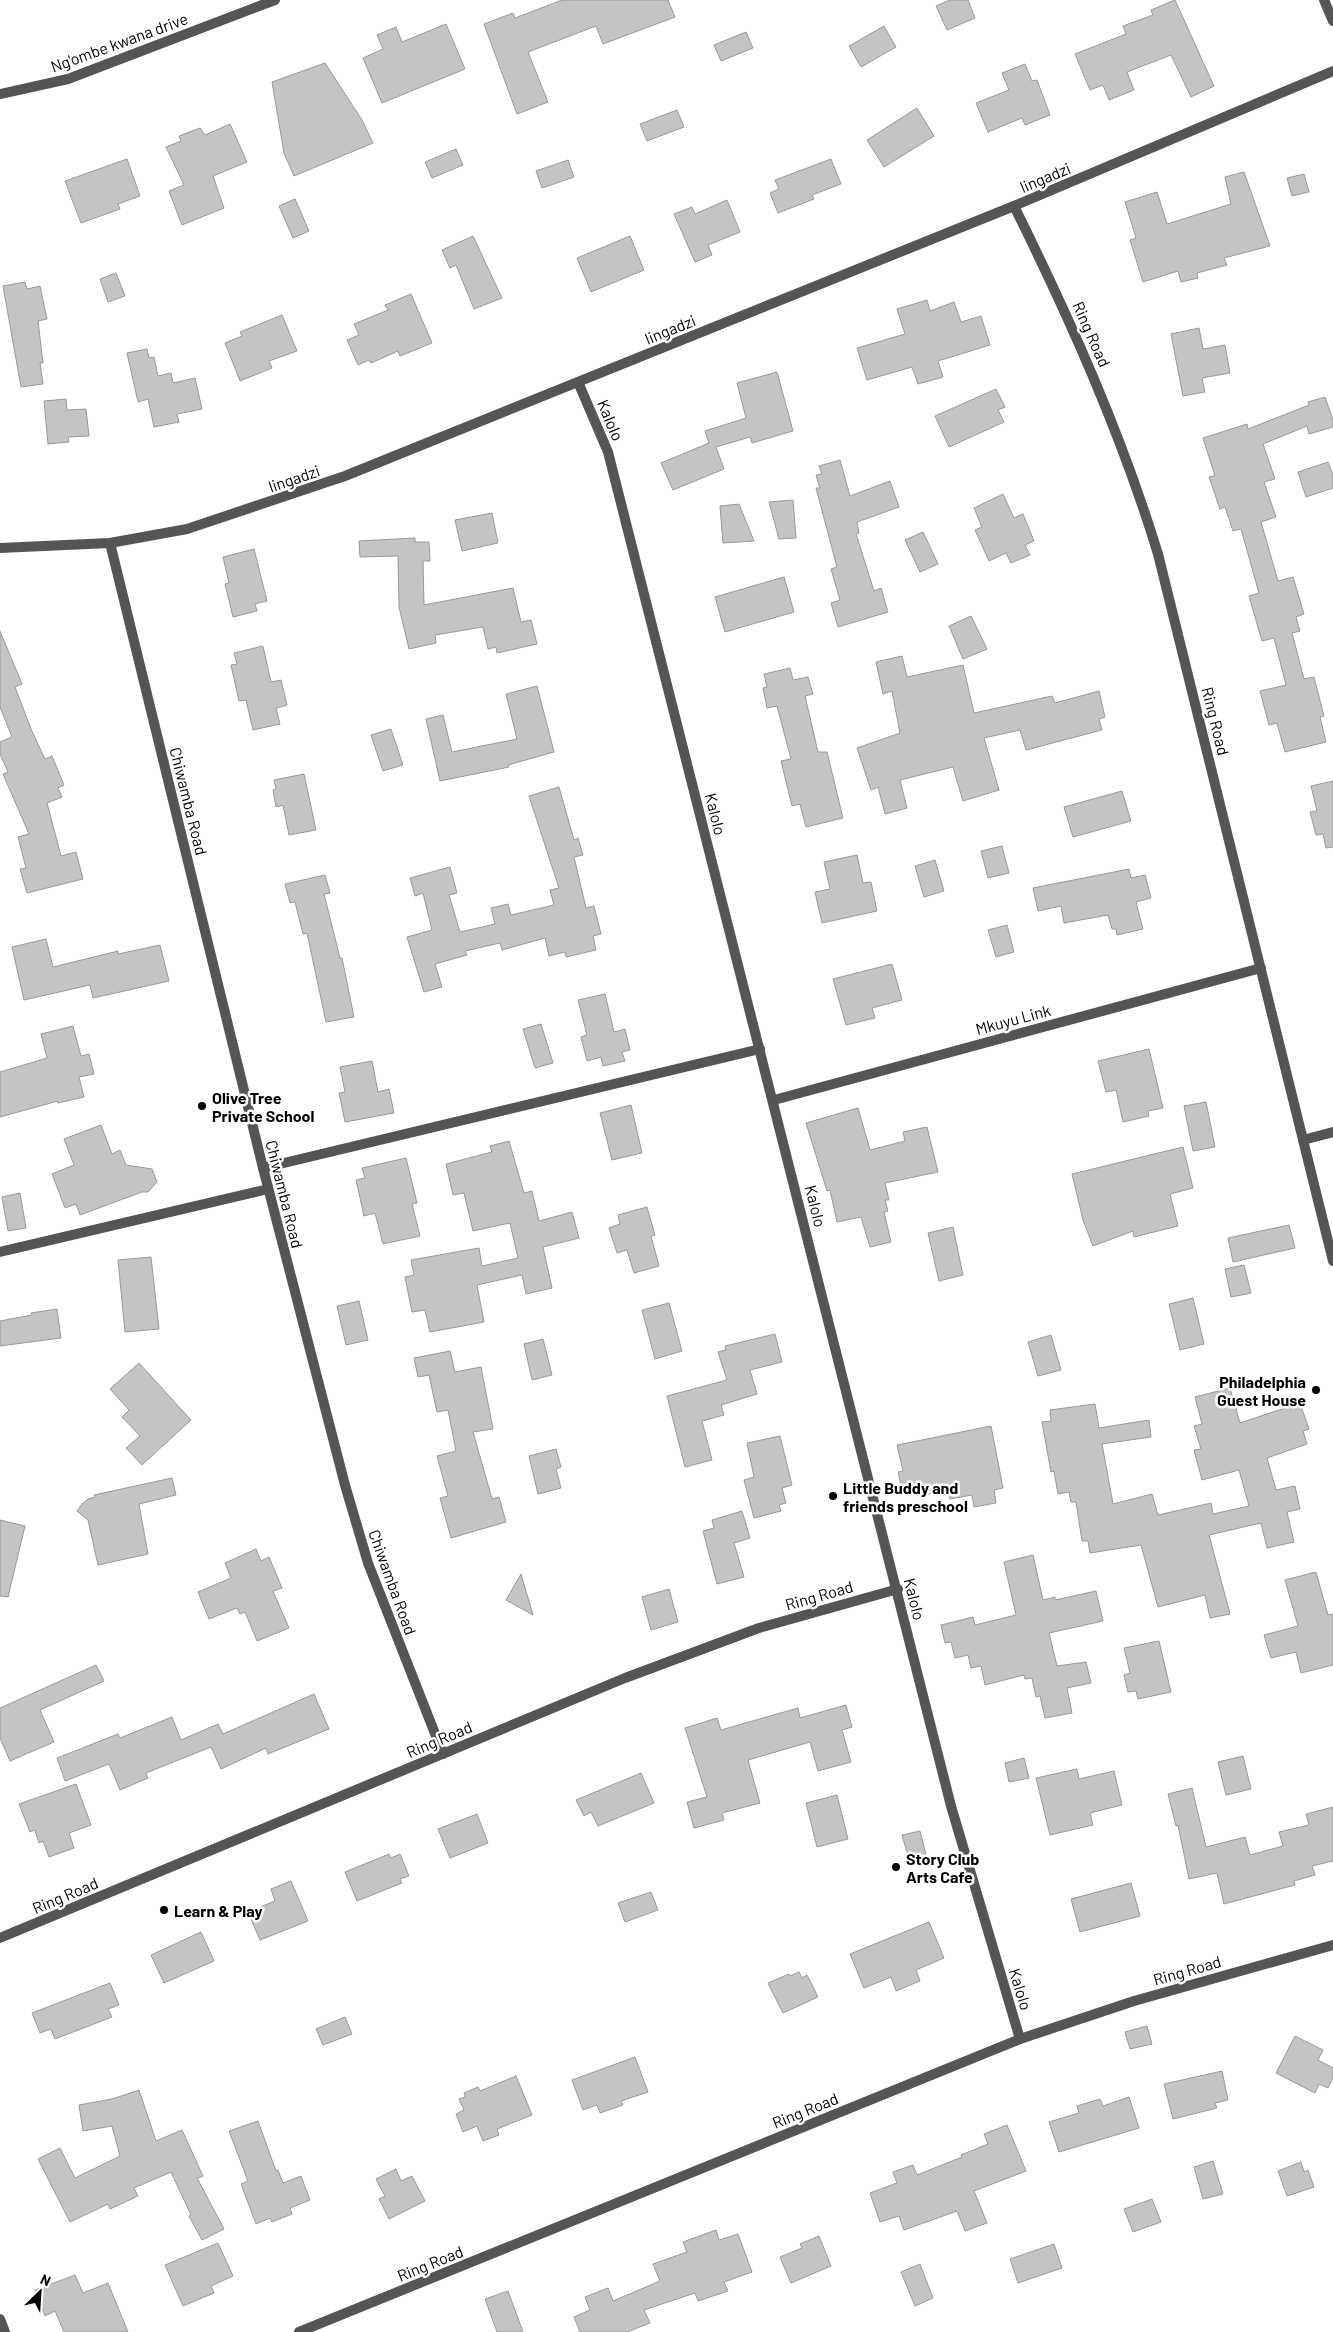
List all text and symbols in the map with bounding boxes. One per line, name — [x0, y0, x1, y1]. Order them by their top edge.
street label: Ng'ombe kwana drive — [48, 8, 190, 76]
street label: lingadzi — [1017, 158, 1073, 196]
street label: Ring Road — [1069, 298, 1115, 370]
street label: lingadzi — [642, 310, 698, 348]
street label: Kalolo — [594, 397, 628, 443]
street label: lingadzi — [266, 460, 322, 496]
street label: Ring Road — [1198, 685, 1234, 757]
street label: Chiwamba Road — [166, 745, 212, 857]
street label: Kalolo — [702, 791, 730, 837]
street label: Mkuyu Link — [973, 1000, 1053, 1038]
place label: Olive Tree Private School — [212, 1088, 314, 1125]
marker: Olive Tree Private School — [196, 1100, 208, 1112]
street label: Chiwamba Road — [262, 1138, 308, 1250]
street label: Kalolo — [802, 1183, 830, 1229]
place label: Philadelphia Guest House — [1217, 1372, 1306, 1409]
marker: Philadelphia Guest House — [1310, 1384, 1322, 1396]
place label: Little Buddy and friends preschool — [843, 1478, 968, 1515]
marker: Little Buddy and friends preschool — [827, 1490, 839, 1502]
street label: Chiwamba Road — [365, 1527, 421, 1637]
street label: Ring Road — [783, 1576, 855, 1614]
street label: Kalolo — [901, 1576, 929, 1622]
street label: Ring Road — [403, 1717, 475, 1761]
place label: Story Club Arts Cafe — [906, 1849, 979, 1886]
marker: Story Club Arts Cafe — [890, 1861, 902, 1873]
street label: Ring Road — [29, 1873, 101, 1917]
place label: Learn & Play — [174, 1901, 263, 1920]
marker: Learn & Play — [158, 1904, 170, 1916]
street label: Ring Road — [1151, 1951, 1223, 1989]
street label: Kalolo — [1006, 1966, 1036, 2012]
street label: Ring Road — [769, 2088, 841, 2132]
street label: Ring Road — [394, 2241, 466, 2285]
north arrow — [15, 2267, 65, 2317]
text: N — [38, 2270, 54, 2289]

